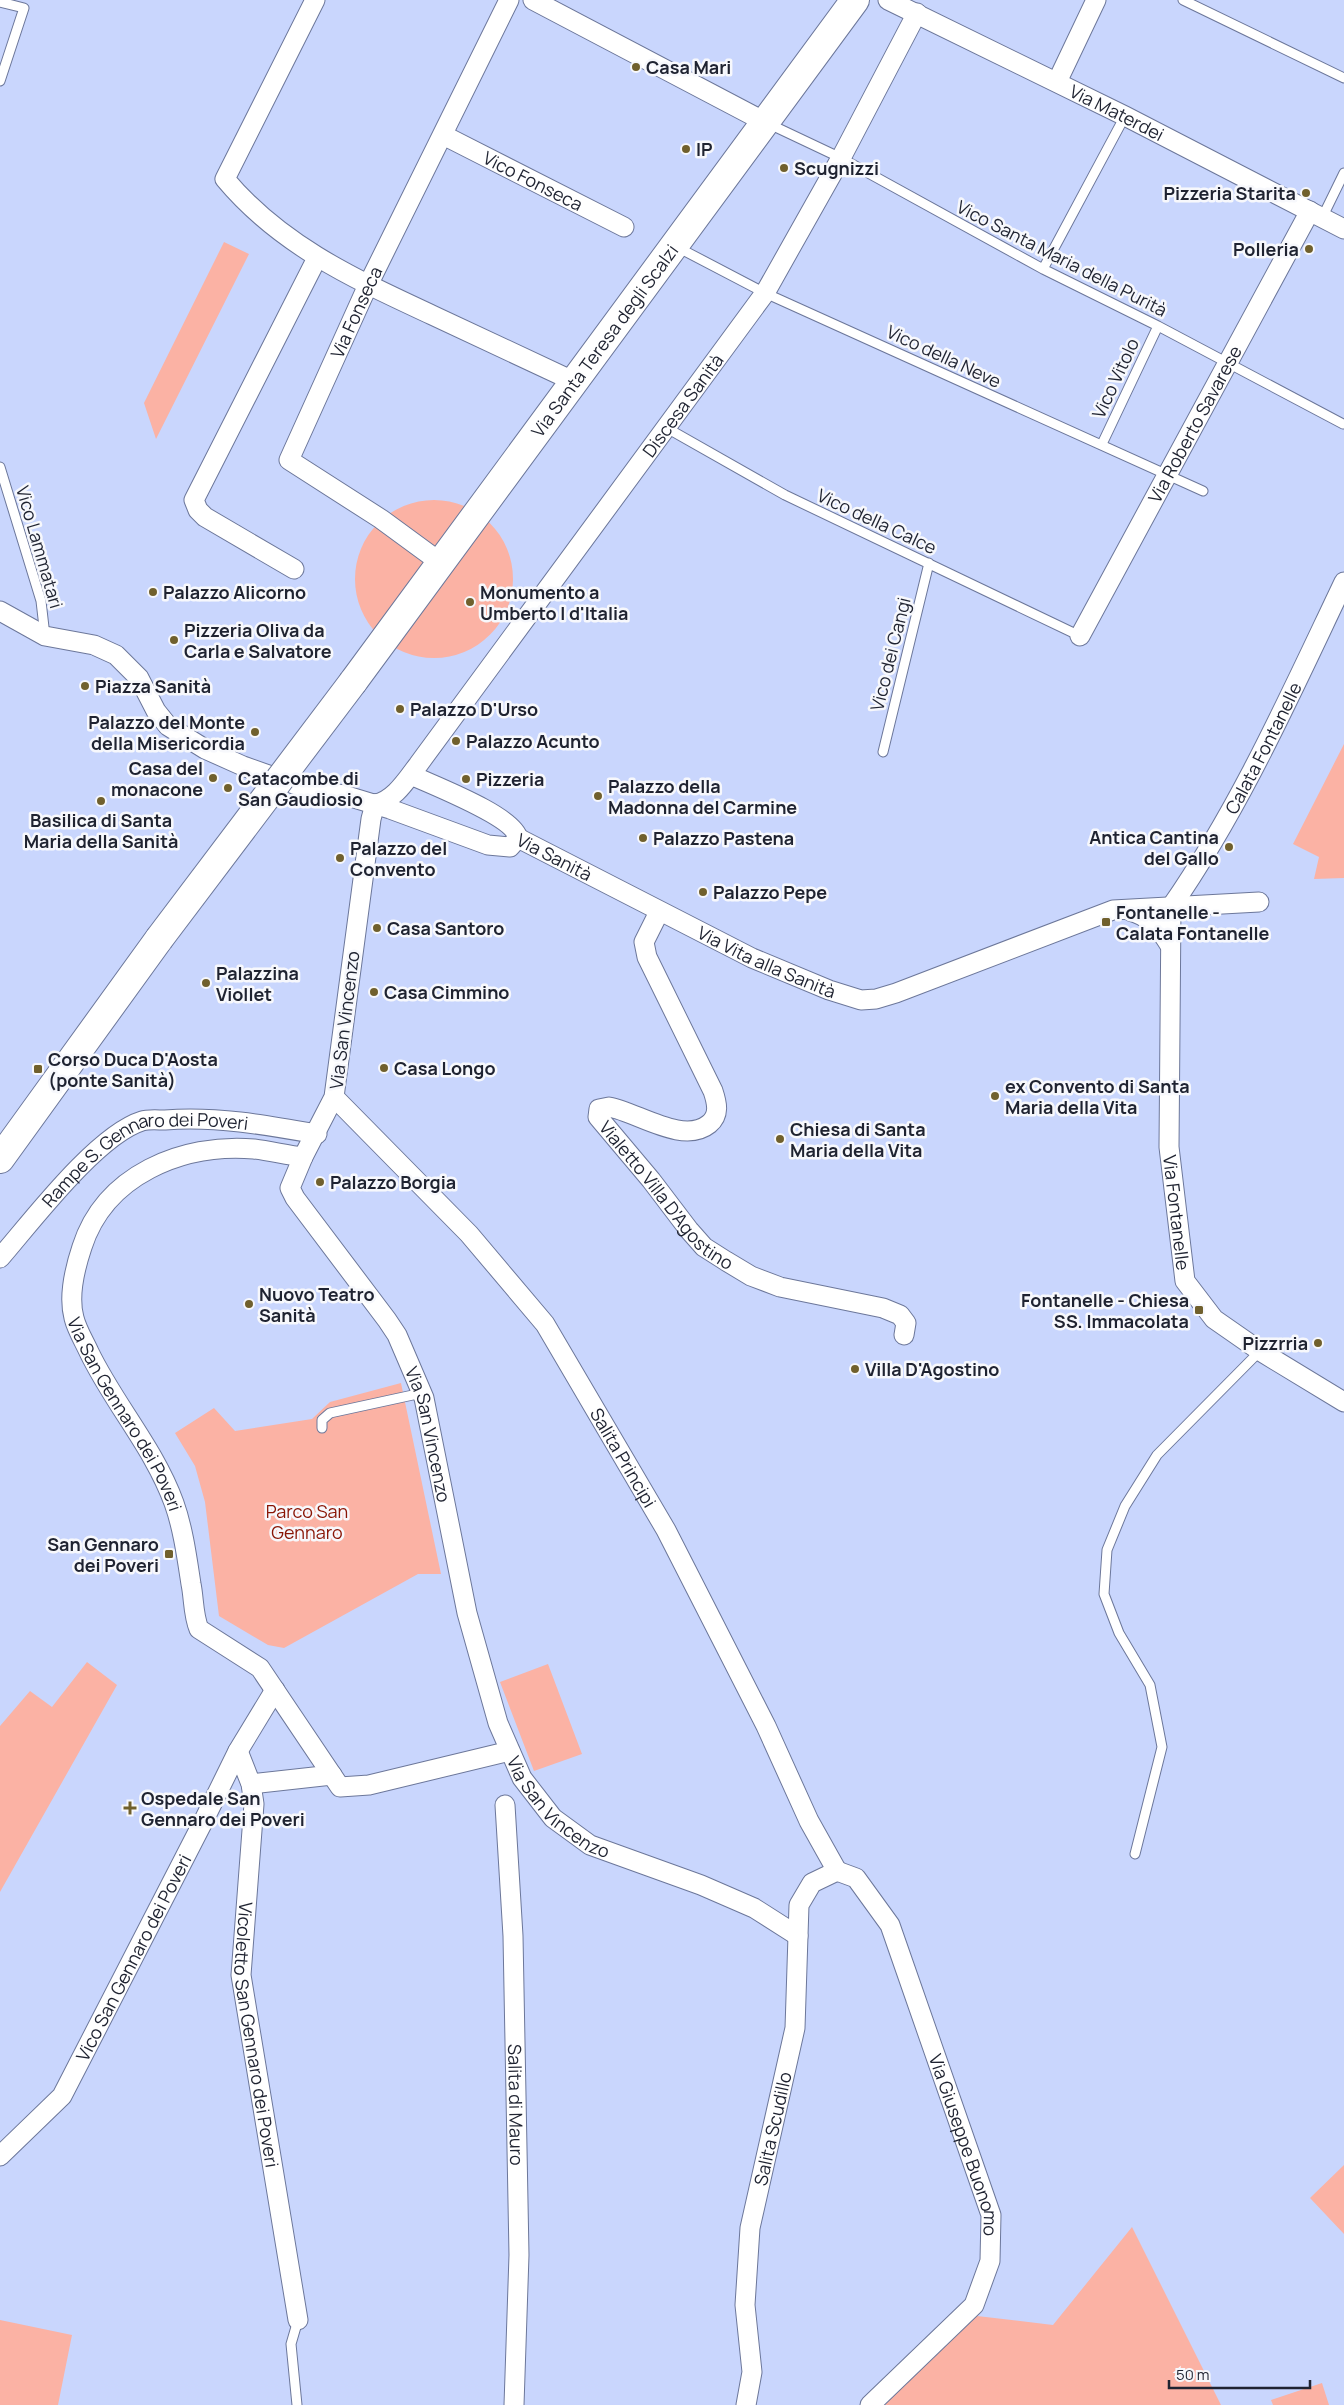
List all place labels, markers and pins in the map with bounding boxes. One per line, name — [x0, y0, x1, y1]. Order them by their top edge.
place label: Casa Mari — [646, 55, 731, 79]
marker: Casa Mari — [630, 61, 642, 73]
place label: IP — [696, 137, 713, 161]
marker: IP — [680, 143, 692, 155]
place label: Scugnizzi — [794, 156, 879, 180]
marker: Scugnizzi — [778, 162, 790, 174]
place label: Pizzeria Starita — [1164, 181, 1296, 205]
marker: Pizzeria Starita — [1300, 187, 1312, 199]
place label: Polleria — [1233, 237, 1299, 261]
marker: Polleria — [1303, 243, 1315, 255]
place label: Palazzo Alicorno — [163, 580, 306, 604]
place label: Monumento a Umberto I d'Italia — [480, 580, 628, 625]
marker: Palazzo Alicorno — [147, 586, 159, 598]
marker: Monumento a Umberto I d'Italia — [464, 596, 476, 608]
place label: Pizzeria Oliva da Carla e Salvatore — [184, 618, 332, 663]
marker: Pizzeria Oliva da Carla e Salvatore — [168, 634, 180, 646]
place label: Piazza Sanità — [95, 674, 211, 698]
marker: Piazza Sanità — [79, 680, 91, 692]
place label: Palazzo D'Urso — [410, 697, 538, 721]
marker: Palazzo D'Urso — [394, 703, 406, 715]
place label: Palazzo del Monte della Misericordia — [88, 710, 245, 755]
marker: Palazzo del Monte della Misericordia — [249, 726, 261, 738]
place label: Palazzo Acunto — [466, 729, 600, 753]
marker: Palazzo Acunto — [450, 735, 462, 747]
place label: Casa del monacone — [111, 756, 203, 801]
place label: Catacombe di San Gaudiosio — [238, 766, 363, 811]
place label: Pizzeria — [476, 767, 544, 791]
marker: Casa del monacone — [207, 772, 219, 784]
marker: Pizzeria — [460, 773, 472, 785]
place label: Palazzo della Madonna del Carmine — [608, 774, 797, 819]
marker: Catacombe di San Gaudiosio — [222, 782, 234, 794]
marker: Palazzo della Madonna del Carmine — [592, 790, 604, 802]
marker: Basilica di Santa Maria della Sanità — [95, 795, 107, 807]
place label: Basilica di Santa Maria della Sanità — [24, 808, 178, 853]
place label: Antica Cantina del Gallo — [1089, 825, 1219, 870]
place label: Palazzo Pastena — [653, 826, 794, 850]
marker: Palazzo Pastena — [637, 832, 649, 844]
place label: Palazzo del Convento — [350, 836, 447, 881]
marker: Antica Cantina del Gallo — [1223, 841, 1235, 853]
marker: Palazzo del Convento — [334, 852, 346, 864]
place label: Palazzo Pepe — [713, 880, 827, 904]
marker: Palazzo Pepe — [697, 886, 709, 898]
place label: Fontanelle - Calata Fontanelle — [1116, 900, 1270, 945]
place label: Casa Santoro — [387, 916, 504, 940]
marker: Fontanelle - Calata Fontanelle — [1100, 916, 1112, 928]
marker: Casa Santoro — [371, 922, 383, 934]
place label: Palazzina Viollet — [216, 961, 299, 1006]
marker: Palazzina Viollet — [200, 977, 212, 989]
place label: Casa Cimmino — [384, 980, 509, 1004]
marker: Casa Cimmino — [368, 986, 380, 998]
place label: Corso Duca D'Aosta (ponte Sanità) — [48, 1047, 218, 1092]
place label: Casa Longo — [394, 1056, 496, 1080]
marker: Casa Longo — [378, 1062, 390, 1074]
marker: Corso Duca D'Aosta (ponte Sanità) — [32, 1063, 44, 1075]
place label: ex Convento di Santa Maria della Vita — [1005, 1074, 1190, 1119]
marker: ex Convento di Santa Maria della Vita — [989, 1090, 1001, 1102]
place label: Chiesa di Santa Maria della Vita — [790, 1117, 926, 1162]
marker: Chiesa di Santa Maria della Vita — [774, 1133, 786, 1145]
place label: Palazzo Borgia — [330, 1170, 456, 1194]
marker: Palazzo Borgia — [314, 1176, 326, 1188]
place label: Nuovo Teatro Sanità — [259, 1282, 375, 1327]
place label: Fontanelle - Chiesa SS. Immacolata — [1021, 1288, 1189, 1333]
marker: Nuovo Teatro Sanità — [243, 1298, 255, 1310]
marker: Fontanelle - Chiesa SS. Immacolata — [1193, 1304, 1205, 1316]
place label: Pizzrria — [1242, 1331, 1308, 1355]
marker: Pizzrria — [1312, 1337, 1324, 1349]
place label: Villa D'Agostino — [865, 1357, 999, 1381]
marker: Villa D'Agostino — [849, 1363, 861, 1375]
place label: San Gennaro dei Poveri — [47, 1532, 159, 1577]
marker: San Gennaro dei Poveri — [163, 1548, 175, 1560]
place label: Ospedale San Gennaro dei Poveri — [141, 1786, 305, 1831]
marker: Ospedale San Gennaro dei Poveri — [123, 1801, 137, 1815]

